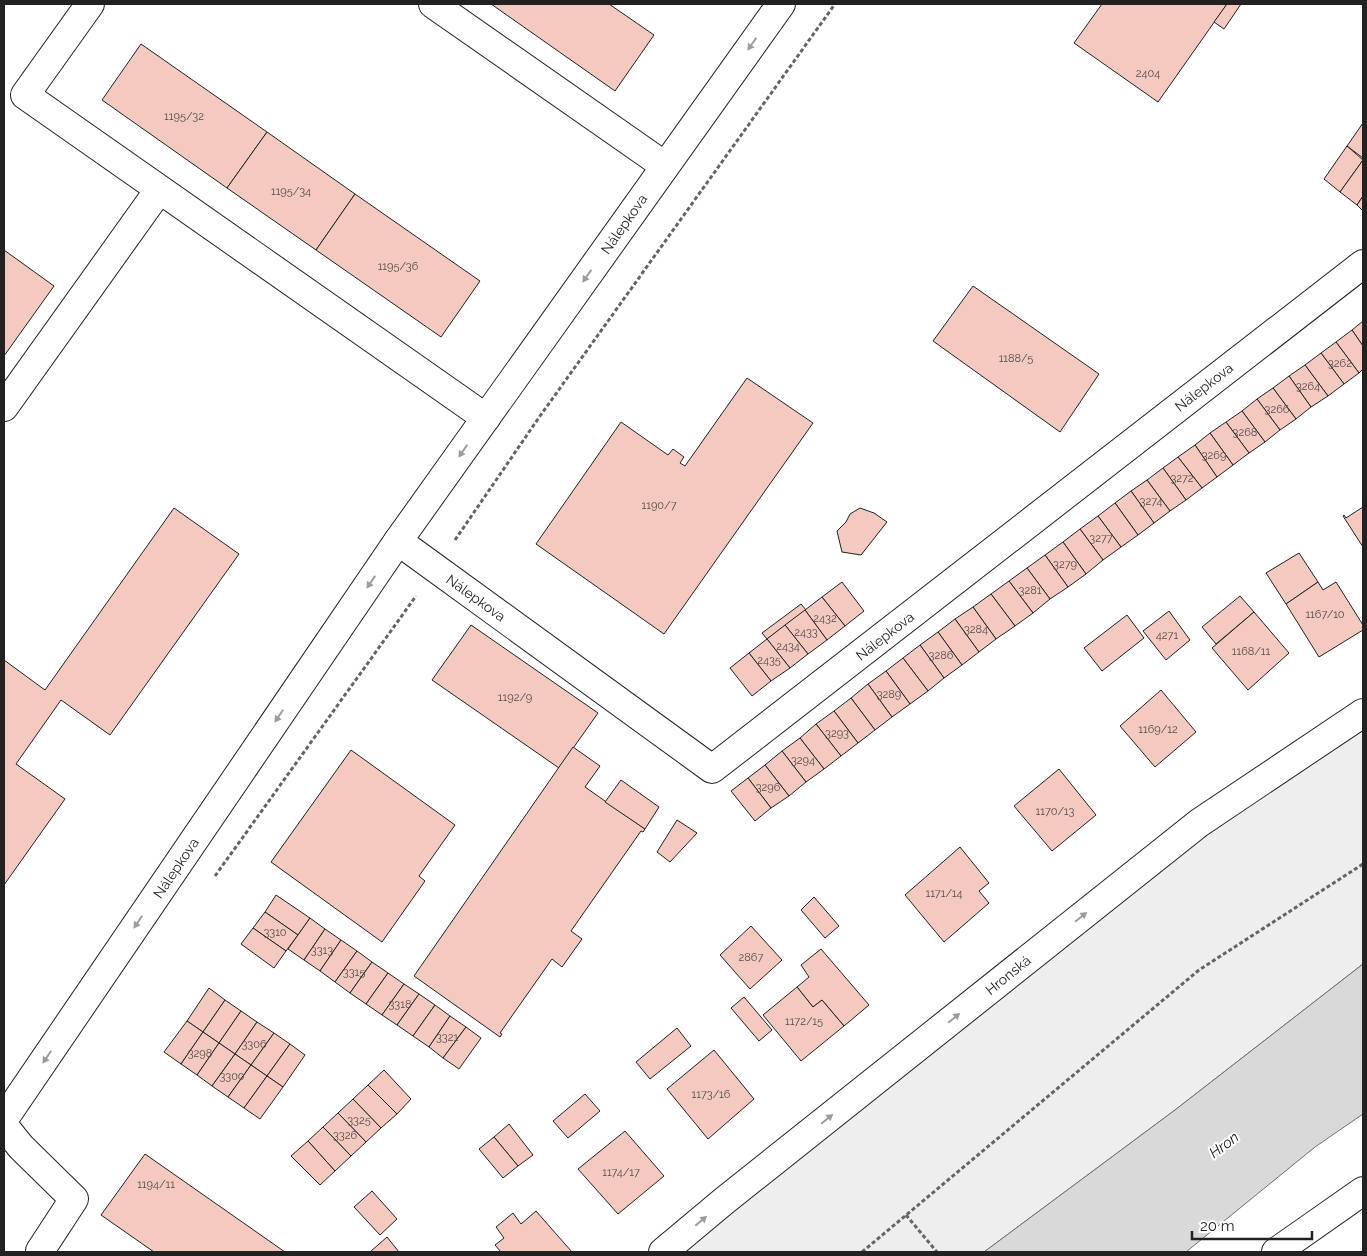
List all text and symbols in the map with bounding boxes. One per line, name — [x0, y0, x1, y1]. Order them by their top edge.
one-way arrow — [748, 37, 758, 50]
house number: 2404 — [1136, 67, 1160, 80]
house number: 1195/32 — [164, 110, 204, 123]
house number: 1195/34 — [271, 185, 311, 198]
street label: Nálepkova — [598, 191, 650, 257]
house number: 1195/36 — [378, 260, 419, 273]
one-way arrow — [582, 269, 592, 283]
house number: 1188/5 — [999, 352, 1033, 365]
house number: 3262 — [1328, 357, 1352, 370]
street label: Nálepkova — [1172, 359, 1236, 415]
house number: 3264 — [1296, 380, 1320, 393]
house number: 3266 — [1265, 403, 1290, 416]
house number: 3268 — [1233, 426, 1257, 439]
one-way arrow — [458, 444, 468, 458]
house number: 3269 — [1202, 449, 1226, 462]
house number: 3272 — [1170, 472, 1194, 485]
house number: 3274 — [1140, 495, 1162, 508]
house number: 1190/7 — [641, 499, 677, 512]
house number: 3277 — [1089, 532, 1113, 545]
house number: 3279 — [1053, 558, 1077, 571]
street label: Nálepkova — [443, 571, 509, 625]
one-way arrow — [366, 575, 376, 588]
house number: 3281 — [1019, 584, 1042, 597]
street label: Nálepkova — [853, 608, 917, 664]
house number: 1167/10 — [1305, 608, 1345, 621]
house number: 2432 — [813, 612, 837, 625]
house number: 3284 — [964, 623, 988, 636]
house number: 2433 — [794, 626, 818, 639]
house number: 4271 — [1156, 629, 1178, 642]
house number: 2434 — [776, 640, 800, 653]
house number: 1168/11 — [1232, 645, 1270, 658]
house number: 3286 — [929, 649, 954, 662]
house number: 2435 — [757, 654, 781, 667]
house number: 3289 — [877, 688, 901, 701]
house number: 1192/9 — [498, 691, 532, 704]
one-way arrow — [274, 709, 284, 723]
house number: 1169/12 — [1138, 723, 1178, 736]
house number: 3293 — [825, 727, 849, 740]
house number: 3294 — [791, 754, 815, 767]
house number: 3296 — [756, 781, 781, 794]
house number: 1170/13 — [1036, 805, 1075, 818]
street label: Nálepkova — [150, 835, 202, 901]
house number: 1171/14 — [925, 887, 963, 900]
one-way arrow — [1075, 911, 1088, 922]
one-way arrow — [133, 916, 143, 929]
house number: 3310 — [263, 926, 287, 939]
house number: 3313 — [311, 944, 333, 957]
house number: 2867 — [739, 951, 763, 964]
street label: Hronská — [982, 952, 1034, 998]
house number: 3315 — [343, 966, 365, 979]
house number: 3318 — [389, 998, 411, 1011]
one-way arrow — [947, 1013, 961, 1023]
house number: 1172/15 — [785, 1015, 823, 1028]
house number: 3321 — [436, 1031, 458, 1044]
house number: 3306 — [241, 1038, 267, 1051]
house number: 3298 — [188, 1047, 212, 1060]
one-way arrow — [42, 1050, 52, 1063]
house number: 3300 — [219, 1070, 245, 1083]
house number: 1173/16 — [692, 1088, 731, 1101]
house number: 3325 — [347, 1114, 371, 1127]
one-way arrow — [820, 1114, 833, 1125]
water label: Hron — [1206, 1128, 1242, 1162]
house number: 3326 — [333, 1129, 357, 1142]
house number: 1174/17 — [602, 1166, 640, 1179]
house number: 1194/11 — [137, 1178, 175, 1191]
scale bar — [1192, 1208, 1312, 1240]
one-way arrow — [694, 1215, 706, 1227]
text: 20 m — [1200, 1217, 1235, 1235]

